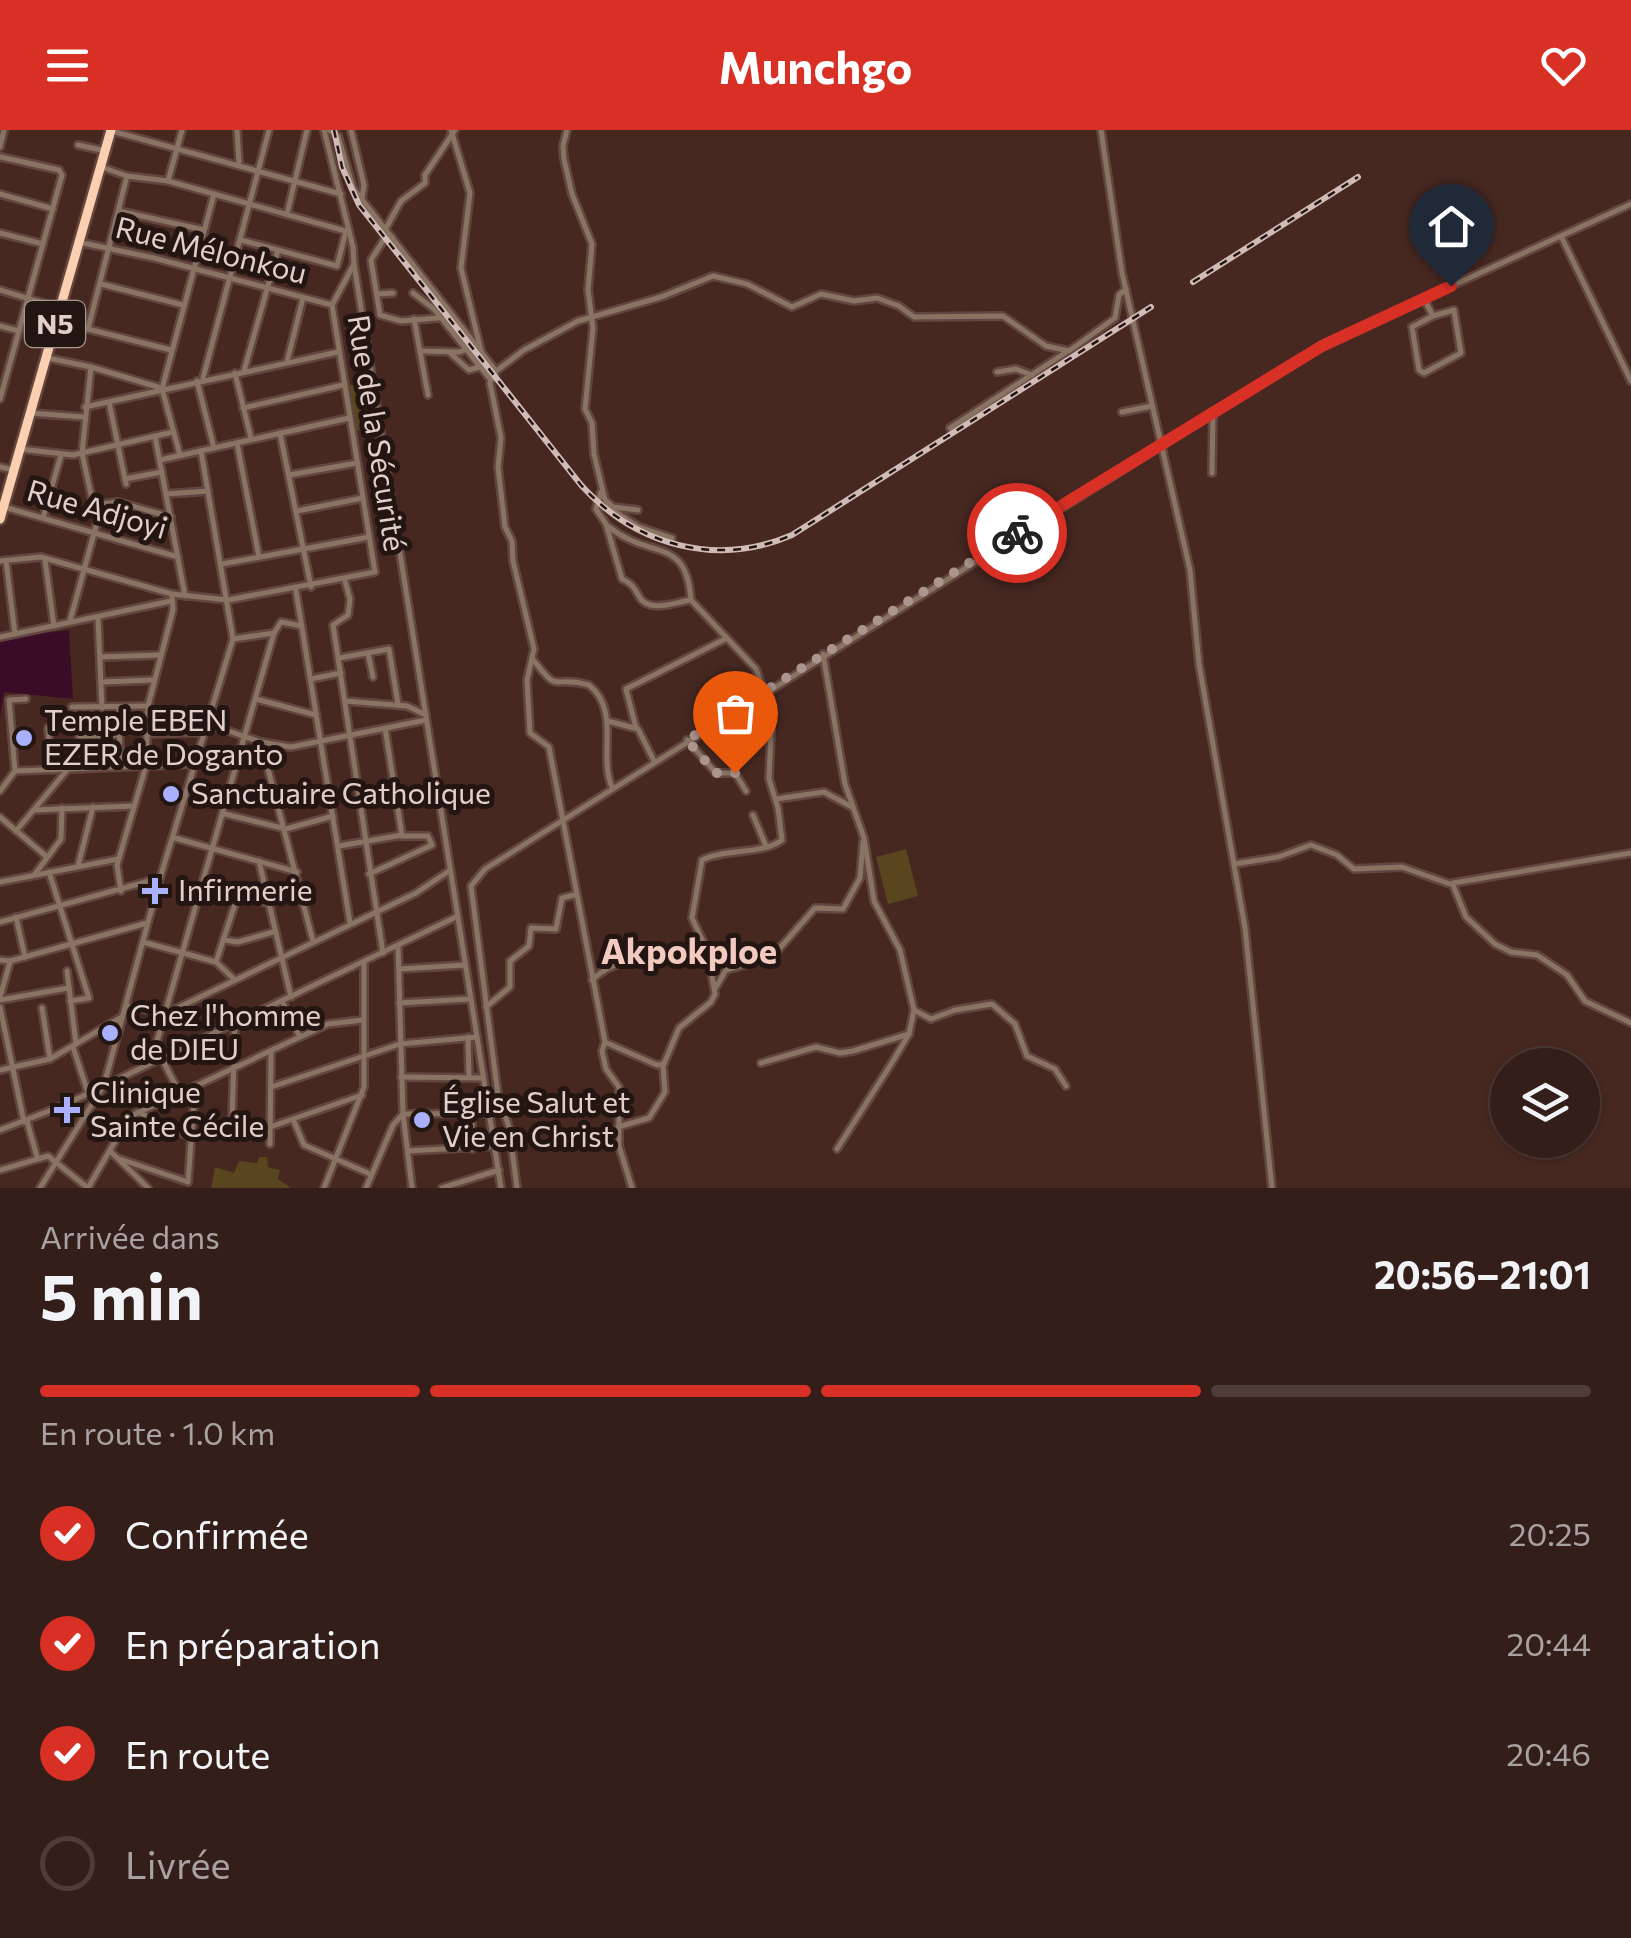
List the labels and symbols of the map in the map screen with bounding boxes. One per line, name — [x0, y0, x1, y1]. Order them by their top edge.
pin — [1409, 184, 1494, 287]
street label: Rue Mélonkou — [112, 207, 311, 290]
road number: N5 — [25, 301, 85, 347]
street label: Rue de la Sécurité — [342, 312, 415, 553]
street label: Rue Adjoyi — [23, 470, 172, 545]
courier — [967, 483, 1067, 583]
pin — [693, 671, 778, 774]
place label: Temple EBEN EZER de Doganto — [44, 700, 283, 771]
marker: Temple EBEN EZER de Doganto — [13, 727, 35, 749]
place label: Sanctuaire Catholique — [191, 773, 491, 810]
marker: Sanctuaire Catholique — [160, 783, 182, 805]
place label: Infirmerie — [178, 870, 313, 907]
marker: Infirmerie — [142, 878, 168, 904]
district label: Akpokploe — [601, 928, 777, 971]
place label: Chez l'homme de DIEU — [130, 995, 321, 1066]
marker: Chez l'homme de DIEU — [99, 1022, 121, 1044]
place label: Clinique Sainte Cécile — [90, 1072, 264, 1143]
place label: Église Salut et Vie en Christ — [442, 1082, 630, 1153]
marker: Clinique Sainte Cécile — [54, 1097, 80, 1123]
marker: Église Salut et Vie en Christ — [411, 1109, 433, 1131]

